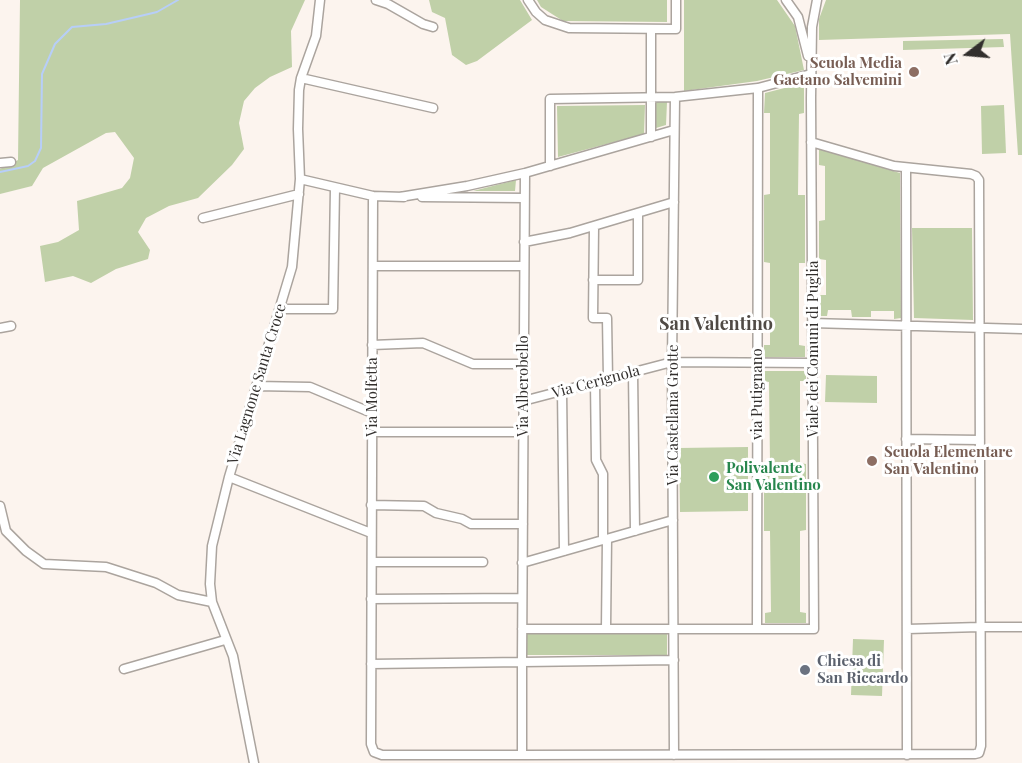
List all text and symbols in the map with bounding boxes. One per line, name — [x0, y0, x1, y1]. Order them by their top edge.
north arrow — [938, 24, 998, 84]
text: N — [939, 51, 962, 68]
place label: Scuola Media Gaetano Salvemini — [773, 54, 902, 89]
marker: Scuola Media Gaetano Salvemini — [907, 65, 921, 79]
street label: Viale dei Comuni di Puglia — [804, 261, 822, 437]
street label: Via Lagnone Santa Croce — [224, 301, 290, 467]
district label: San Valentino — [659, 313, 773, 335]
street label: Via Alberobello — [514, 335, 532, 437]
street label: Via Castellana Grotte — [664, 345, 682, 485]
street label: via Putignano — [748, 348, 766, 440]
street label: Via Molfetta — [363, 357, 381, 437]
street label: Via Cerignola — [550, 362, 642, 402]
place label: Scuola Elementare San Valentino — [884, 443, 1013, 478]
marker: Scuola Elementare San Valentino — [865, 454, 879, 468]
place label: Polivalente San Valentino — [726, 459, 821, 494]
marker: Polivalente San Valentino — [707, 470, 721, 484]
place label: Chiesa di San Riccardo — [817, 652, 908, 687]
marker: Chiesa di San Riccardo — [798, 663, 812, 677]

